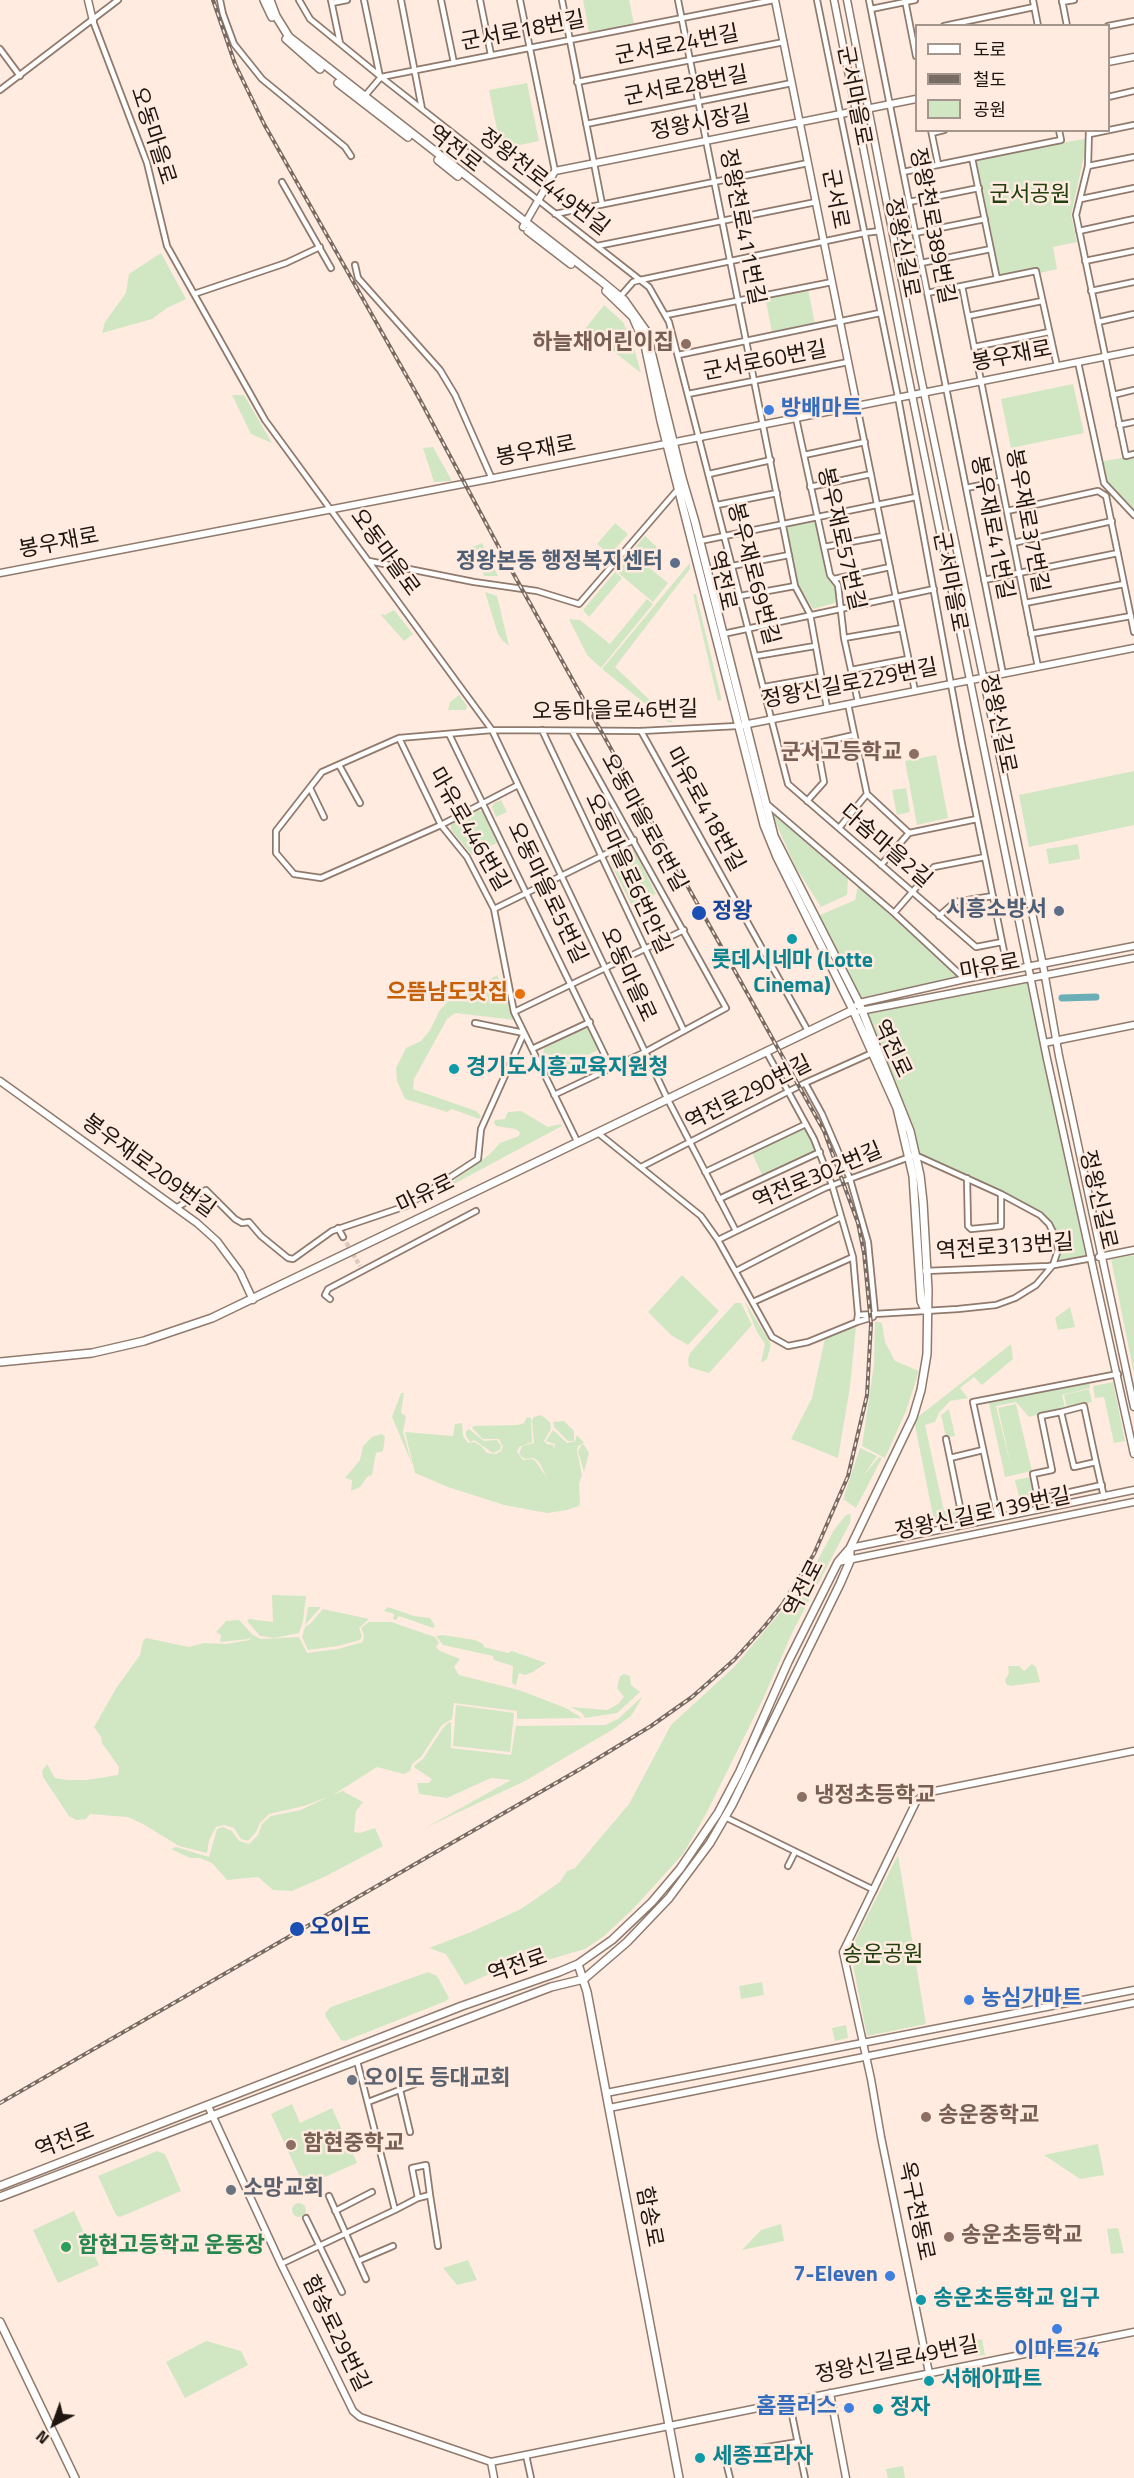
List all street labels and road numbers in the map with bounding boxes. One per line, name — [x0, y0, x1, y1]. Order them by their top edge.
street label: 군서로18번길 — [459, 7, 587, 57]
street label: 군서로24번길 — [613, 21, 741, 71]
street label: 군서마을로 — [830, 44, 876, 148]
street label: 군서로28번길 — [622, 62, 750, 112]
street label: 오동마을로 — [124, 84, 180, 188]
street label: 정왕시장길 — [649, 101, 753, 147]
street label: 역전로 — [422, 121, 486, 179]
street label: 정왕천로449번길 — [472, 124, 614, 242]
street label: 정왕천로389번길 — [903, 146, 959, 306]
street label: 정왕천로411번길 — [713, 147, 769, 307]
street label: 군서로 — [815, 167, 853, 231]
street label: 정왕신길로 — [878, 196, 924, 300]
street label: 봉우재로 — [970, 336, 1054, 378]
street label: 군서로60번길 — [701, 337, 829, 387]
street label: 봉우재로 — [494, 431, 578, 473]
street label: 봉우재로37번길 — [999, 447, 1053, 595]
street label: 봉우재로41번길 — [964, 454, 1018, 602]
street label: 봉우재로57번길 — [811, 465, 869, 613]
street label: 봉우재로69번길 — [720, 500, 784, 648]
street label: 오동마을로 — [344, 504, 424, 602]
street label: 봉우재로 — [17, 523, 101, 565]
street label: 군서마을로 — [926, 530, 972, 634]
street label: 역전로 — [701, 548, 741, 614]
street label: 정왕신길로229번길 — [760, 655, 940, 715]
street label: 정왕신길로 — [974, 672, 1020, 776]
street label: 오동마을로46번길 — [532, 697, 698, 727]
street label: 마유로418번길 — [659, 743, 749, 877]
street label: 오동마을로6번길 — [594, 749, 692, 897]
street label: 마유로446번길 — [422, 764, 514, 896]
street label: 오동마을로6번안길 — [578, 789, 676, 959]
street label: 다솜마을2길 — [834, 800, 936, 894]
street label: 오동마을로5번길 — [500, 818, 592, 968]
street label: 오동마을로 — [594, 924, 660, 1026]
street label: 마유로 — [958, 949, 1022, 987]
street label: 역전로 — [866, 1016, 916, 1082]
street label: 역전로290번길 — [681, 1051, 817, 1137]
street label: 봉우재로209번길 — [76, 1110, 220, 1224]
street label: 역전로302번길 — [749, 1138, 887, 1216]
street label: 정왕신길로 — [1073, 1148, 1121, 1252]
street label: 마유로 — [393, 1170, 459, 1220]
street label: 역전로313번길 — [935, 1230, 1075, 1266]
street label: 정왕신길로139번길 — [893, 1484, 1073, 1546]
street label: 역전로 — [779, 1556, 831, 1622]
street label: 역전로 — [485, 1945, 551, 1989]
street label: 역전로 — [32, 2119, 98, 2165]
street label: 옥구천동로 — [892, 2159, 938, 2263]
street label: 함송로 — [629, 2185, 667, 2249]
street label: 함송로29번길 — [296, 2272, 374, 2396]
street label: 정왕신길로49번길 — [813, 2332, 981, 2390]

